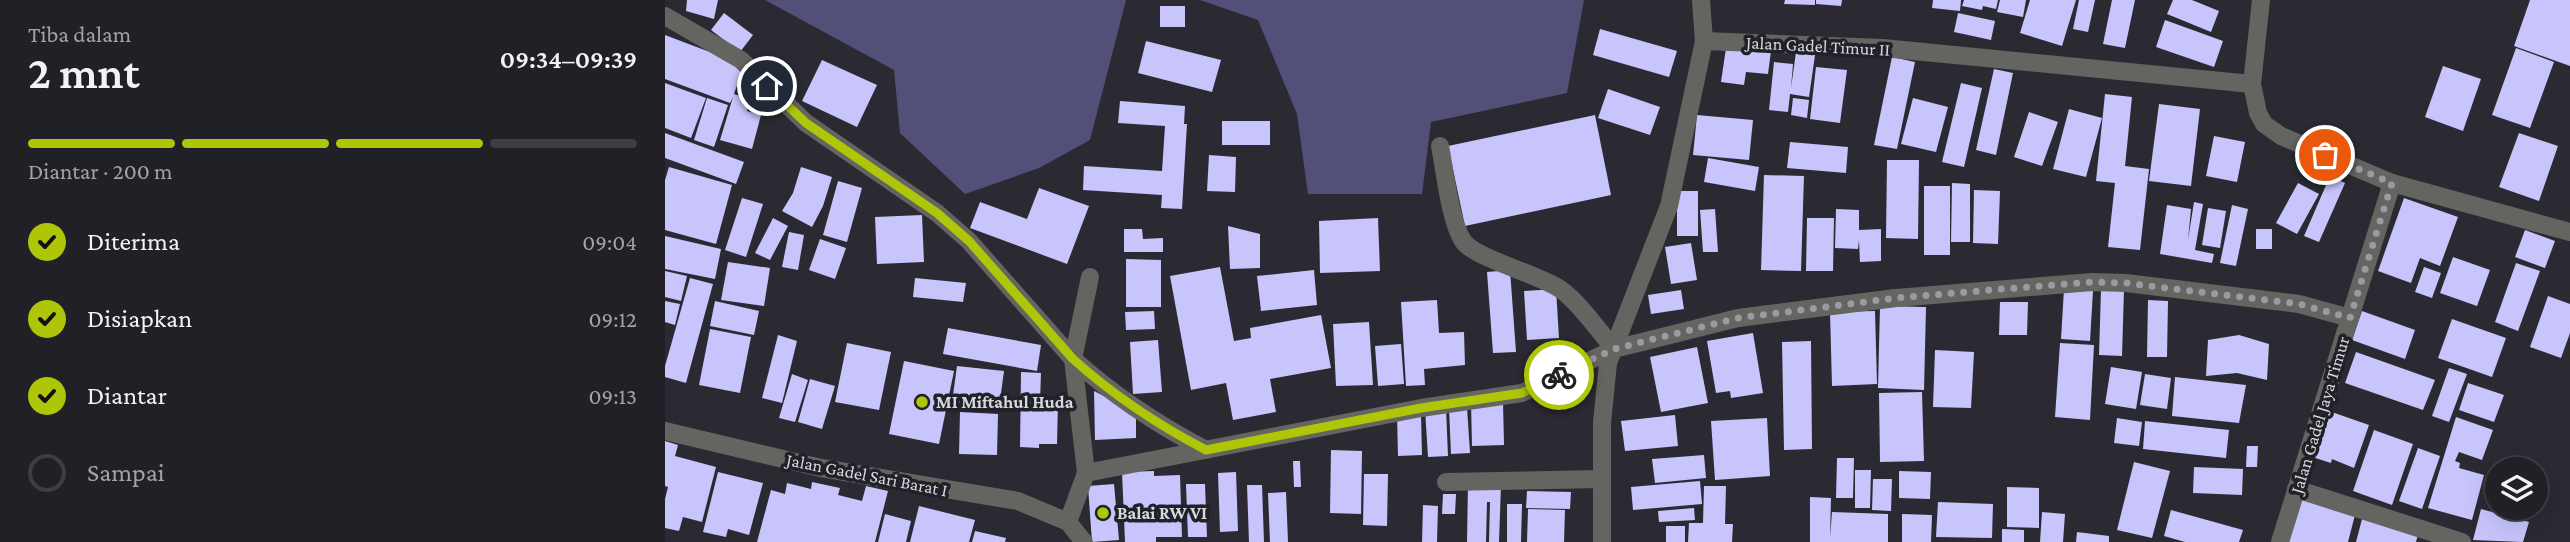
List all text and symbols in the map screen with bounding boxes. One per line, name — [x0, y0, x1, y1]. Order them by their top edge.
text: Tiba dalam — [28, 21, 131, 47]
street label: Jalan Gadel Timur II — [1743, 32, 1891, 60]
text: 09:34–09:39 — [500, 45, 637, 74]
text: 2 mnt — [28, 47, 140, 98]
pin — [737, 56, 797, 116]
icon: home — [748, 67, 786, 105]
pin — [2295, 125, 2355, 185]
icon: bag — [2306, 136, 2344, 174]
text: Diantar · 200 m — [28, 158, 173, 184]
icon: check — [28, 223, 66, 261]
text: Diterima — [87, 227, 180, 256]
text: 09:04 — [582, 229, 637, 255]
icon: check — [28, 300, 66, 338]
text: Disiapkan — [87, 304, 192, 333]
text: 09:12 — [588, 306, 637, 332]
street label: Jalan Gadel Jaya Timur — [2286, 333, 2354, 498]
courier — [1524, 340, 1594, 410]
icon: bike — [1540, 356, 1578, 394]
icon: check — [28, 377, 66, 415]
text: Diantar — [87, 381, 167, 410]
text: 09:13 — [589, 383, 637, 409]
place label: MI Miftahul Huda — [936, 392, 1074, 412]
marker: MI Miftahul Huda — [914, 394, 930, 410]
street label: Jalan Gadel Sari Barat I — [783, 449, 949, 500]
map controls — [2485, 457, 2548, 520]
button: layers — [2485, 457, 2548, 520]
text: Sampai — [87, 458, 165, 487]
place label: Balai RW VI — [1117, 503, 1207, 523]
marker: Balai RW VI — [1095, 505, 1111, 521]

